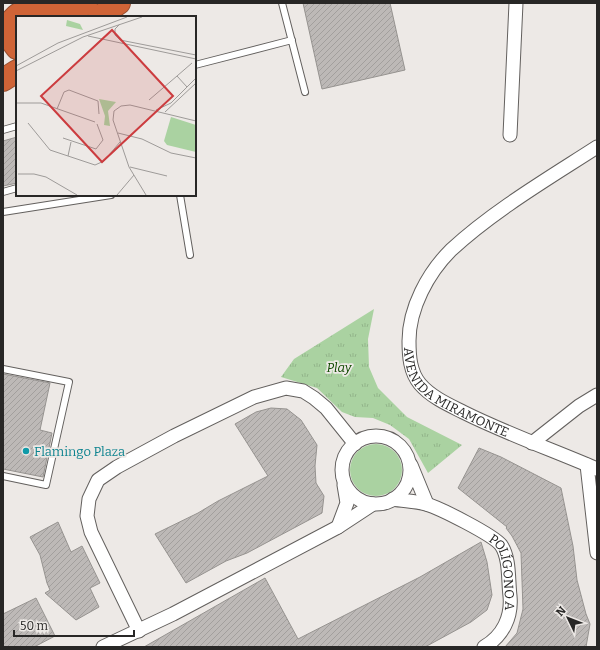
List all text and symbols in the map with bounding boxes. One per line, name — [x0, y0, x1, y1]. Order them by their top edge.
inset map — [16, 16, 196, 196]
street label: AVENIDA MIRAMONTE — [402, 347, 511, 440]
park label: Play — [327, 360, 353, 375]
place label: Flamingo Plaza — [34, 444, 125, 459]
marker: Flamingo Plaza — [21, 446, 31, 456]
street label: POLÍGONO A — [487, 531, 518, 612]
north arrow — [548, 598, 588, 638]
text: N — [553, 604, 569, 619]
scale bar — [14, 612, 134, 638]
text: 50 m — [20, 619, 49, 633]

